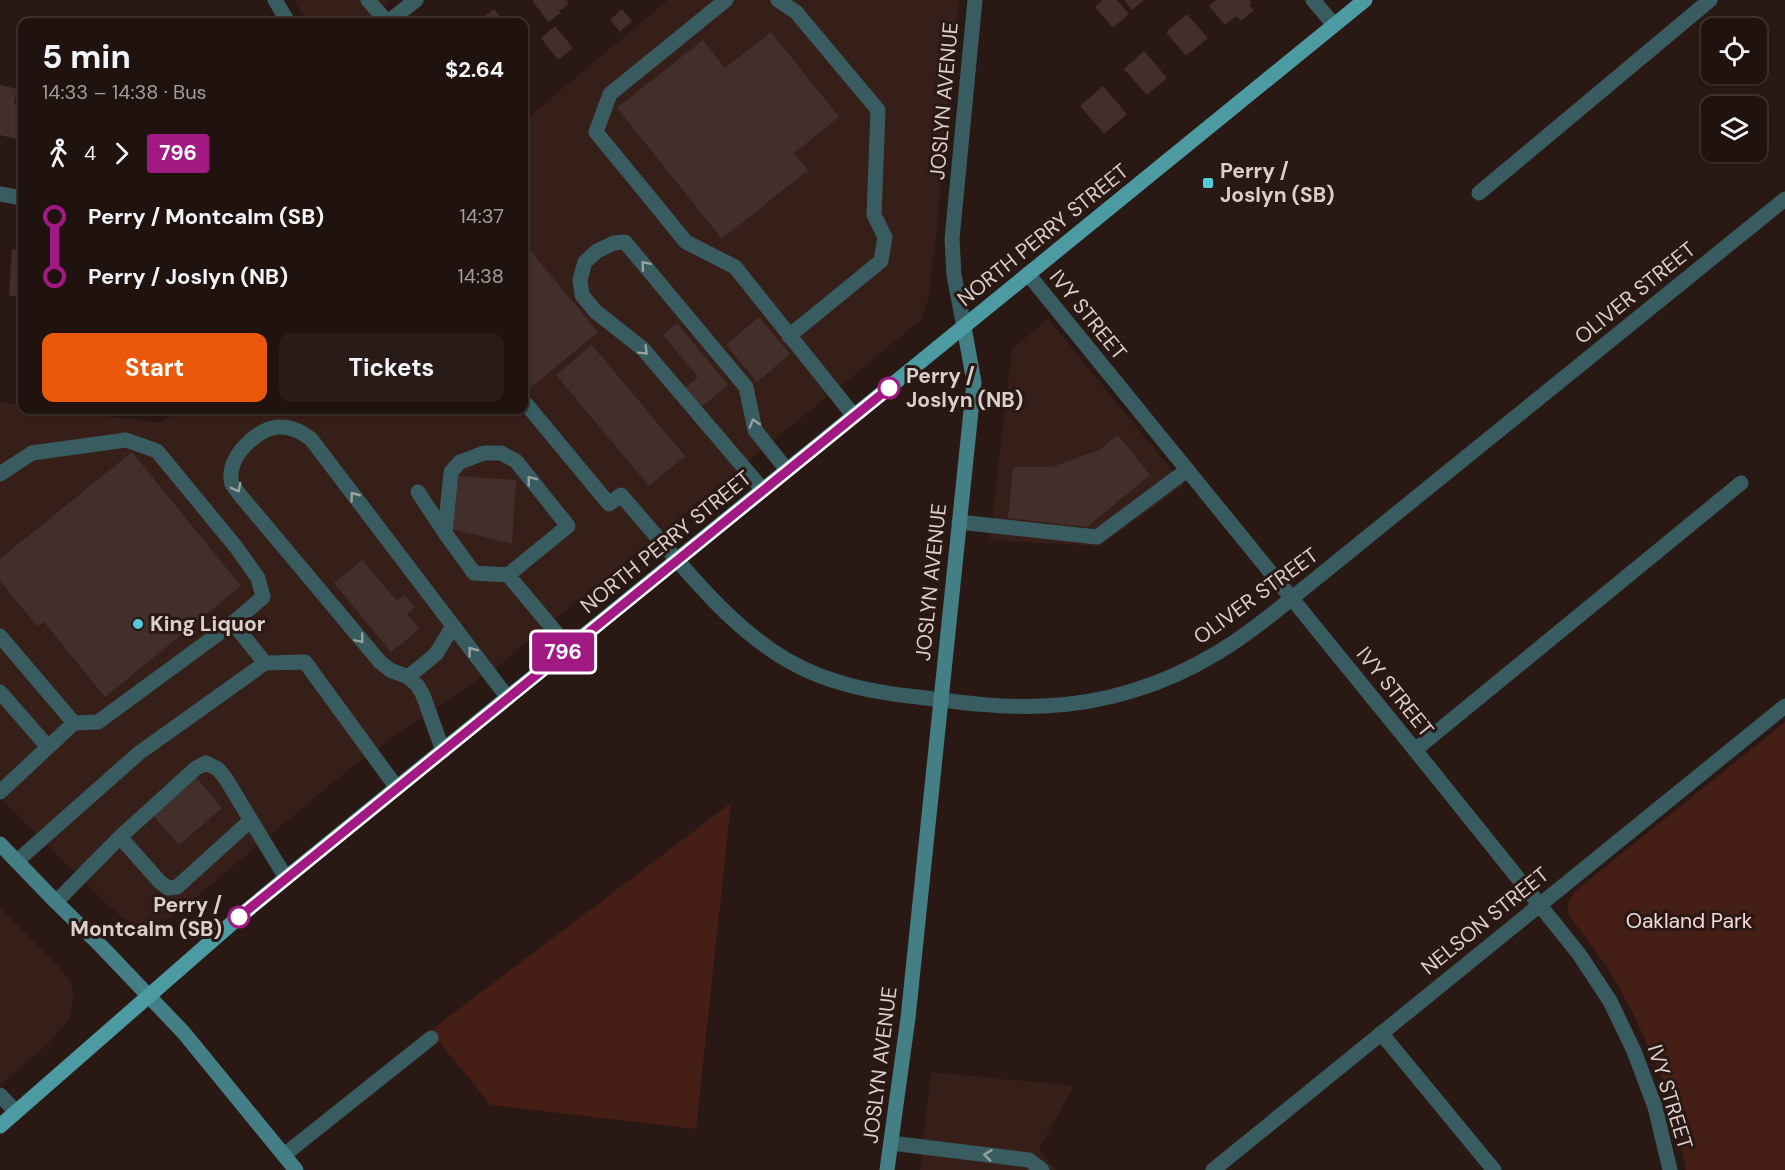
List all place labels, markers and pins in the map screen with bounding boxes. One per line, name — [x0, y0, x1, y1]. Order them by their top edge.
place label: Perry / Joslyn (SB) — [1220, 157, 1335, 209]
marker: Perry / Joslyn (SB) — [1201, 176, 1215, 190]
place label: Perry / Joslyn (NB) — [906, 362, 1023, 414]
marker: Perry / Joslyn (NB) — [878, 377, 900, 399]
place label: King Liquor — [150, 610, 266, 638]
marker: King Liquor — [131, 617, 145, 631]
place label: Perry / Montcalm (SB) — [70, 891, 222, 943]
marker: Perry / Montcalm (SB) — [228, 906, 250, 928]

